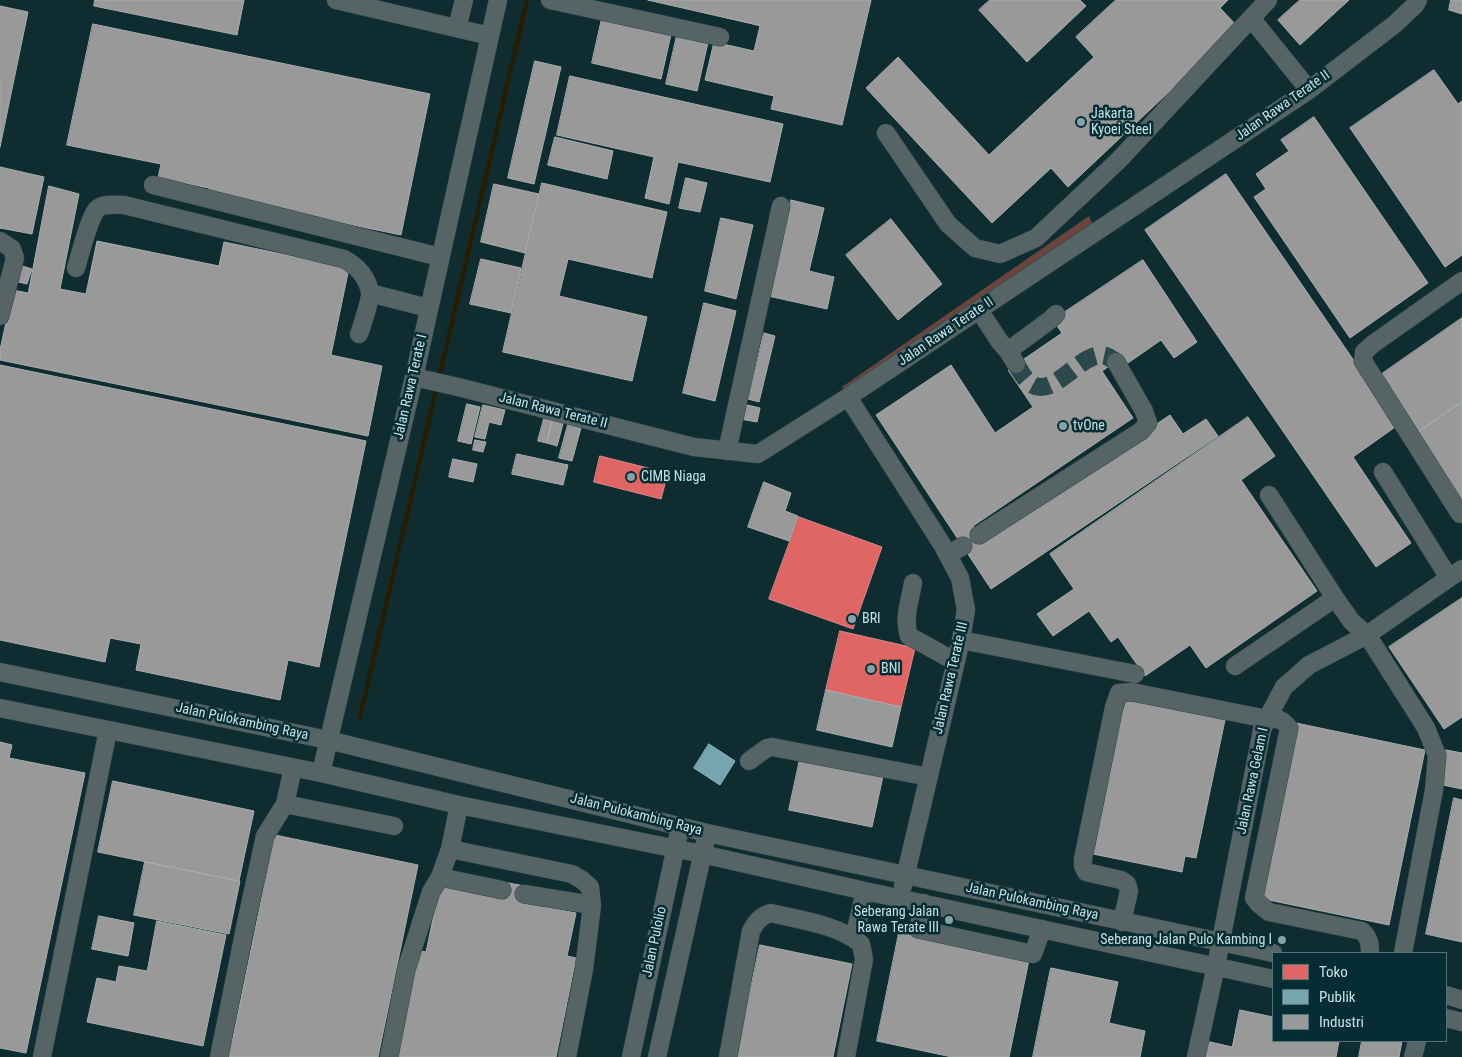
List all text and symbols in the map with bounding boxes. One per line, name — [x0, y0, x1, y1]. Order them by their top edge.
street label: Jalan Rawa Terate II — [1233, 67, 1333, 145]
place label: Jakarta Kyoei Steel — [1091, 106, 1152, 138]
marker: Jakarta Kyoei Steel — [1075, 116, 1087, 128]
street label: Jalan Rawa Terate II — [895, 294, 997, 370]
street label: Jalan Rawa Terate I — [391, 333, 431, 441]
street label: Jalan Rawa Terate II — [497, 389, 609, 433]
place label: tvOne — [1073, 418, 1105, 434]
marker: tvOne — [1057, 420, 1069, 432]
place label: CIMB Niaga — [641, 469, 706, 485]
marker: CIMB Niaga — [625, 471, 637, 483]
place label: BRI — [862, 611, 881, 627]
marker: BRI — [846, 613, 858, 625]
street label: Jalan Rawa Terate III — [930, 620, 972, 736]
place label: BNI — [881, 661, 901, 677]
marker: BNI — [865, 663, 877, 675]
street label: Jalan Pulokambing Raya — [174, 700, 310, 744]
street label: Jalan Rawa Gelam I — [1233, 726, 1273, 836]
street label: Jalan Pulokambing Raya — [568, 790, 704, 840]
street label: Jalan Pulokambing Raya — [964, 880, 1100, 924]
place label: Seberang Jalan Rawa Terate III — [854, 904, 939, 936]
street label: Jalan Pulolio — [639, 905, 671, 979]
marker: Seberang Jalan Rawa Terate III — [943, 914, 955, 926]
place label: Seberang Jalan Pulo Kambing I — [1100, 932, 1272, 948]
marker: Seberang Jalan Pulo Kambing I — [1276, 934, 1288, 946]
legend — [1272, 952, 1447, 1042]
text: Toko — [1319, 963, 1348, 981]
text: Publik — [1319, 988, 1356, 1006]
text: Industri — [1319, 1013, 1364, 1031]

